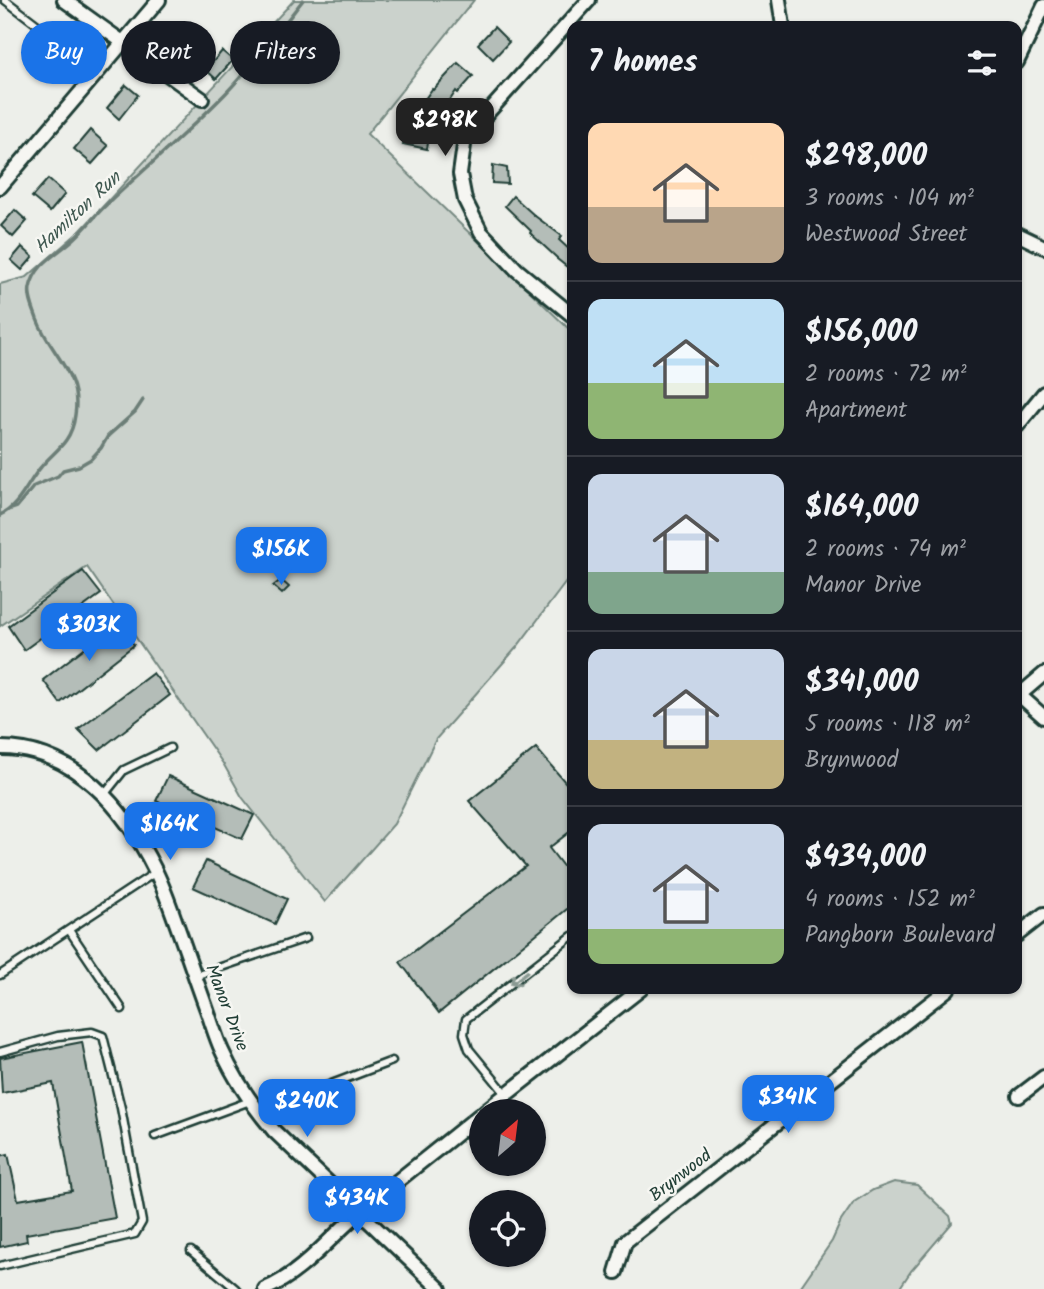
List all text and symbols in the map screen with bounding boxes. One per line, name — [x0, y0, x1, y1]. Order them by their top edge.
chip: Buy — [21, 21, 107, 84]
chip: Rent — [121, 21, 216, 84]
chip: Filters — [230, 21, 340, 84]
text: 7 homes — [588, 39, 698, 87]
icon: filters — [963, 44, 1001, 82]
pin: $298K — [396, 99, 494, 158]
text: $298K — [412, 103, 478, 139]
text: $298,000 — [805, 133, 927, 181]
icon: home — [644, 151, 728, 235]
water label: Hamilton Run — [28, 163, 130, 261]
text: 3 rooms · 104 m² — [805, 181, 974, 217]
text: Westwood Street — [805, 217, 967, 253]
text: $156,000 — [805, 309, 917, 357]
icon: home — [644, 327, 728, 411]
text: 2 rooms · 72 m² — [805, 357, 967, 393]
text: Apartment — [805, 393, 907, 429]
text: $164,000 — [805, 484, 918, 532]
icon: home — [644, 502, 728, 586]
pin: $156K — [232, 528, 330, 587]
text: $156K — [252, 532, 310, 568]
text: 2 rooms · 74 m² — [805, 532, 966, 568]
text: Manor Drive — [805, 568, 921, 604]
pin: $303K — [40, 604, 138, 663]
text: $303K — [57, 608, 121, 644]
text: $341,000 — [805, 659, 919, 707]
icon: home — [644, 677, 728, 761]
text: 5 rooms · 118 m² — [805, 707, 970, 743]
text: Brynwood — [805, 743, 898, 779]
pin: $164K — [121, 802, 219, 862]
text: $164K — [140, 807, 200, 843]
text: $434,000 — [805, 834, 926, 882]
icon: home — [644, 852, 728, 936]
text: 4 rooms · 152 m² — [805, 882, 975, 918]
text: Pangborn Boulevard — [805, 918, 995, 954]
street label: Manor Drive — [196, 960, 256, 1056]
one-way arrow — [510, 970, 528, 985]
pin: $341K — [739, 1076, 837, 1135]
pin: $240K — [258, 1080, 356, 1139]
text: $341K — [758, 1080, 818, 1116]
text: $240K — [274, 1084, 340, 1120]
north arrow — [469, 1099, 546, 1176]
map controls — [469, 1099, 546, 1267]
street label: Brynwood — [643, 1142, 719, 1210]
pin: $434K — [308, 1176, 406, 1236]
text: $434K — [324, 1181, 390, 1217]
button: locate — [469, 1190, 546, 1267]

